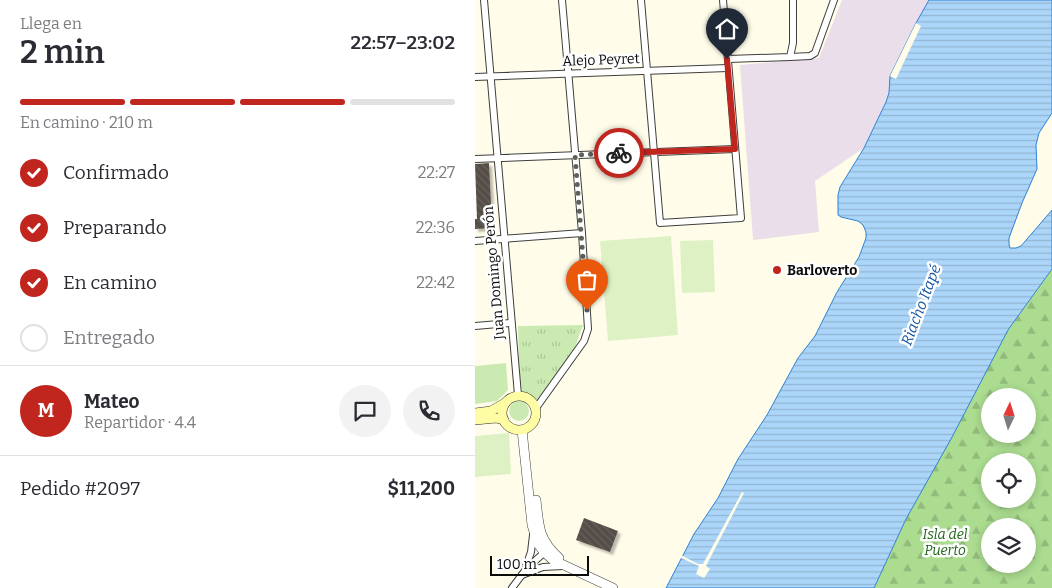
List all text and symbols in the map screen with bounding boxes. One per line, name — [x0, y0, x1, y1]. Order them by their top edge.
pin — [706, 8, 748, 59]
text: Llega en — [20, 14, 82, 33]
icon: home — [713, 15, 741, 43]
text: 22:57–23:02 — [351, 31, 455, 54]
text: 2 min — [20, 33, 105, 71]
street label: Alejo Peyret — [562, 50, 640, 70]
text: En camino · 210 m — [20, 113, 153, 132]
courier — [594, 128, 644, 178]
icon: bike — [605, 139, 633, 167]
icon: check — [20, 159, 48, 187]
text: Confirmado — [63, 161, 169, 184]
text: 22:27 — [418, 163, 455, 182]
street label: Juan Domingo Perón — [480, 205, 508, 341]
icon: check — [20, 214, 48, 242]
text: Preparando — [63, 216, 167, 239]
text: 22:36 — [416, 218, 455, 237]
pin — [566, 259, 608, 310]
place label: Barloverto — [787, 262, 857, 279]
water label: Riacho Itapé — [897, 262, 945, 348]
marker: Barloverto — [771, 264, 783, 276]
icon: bag — [573, 266, 601, 294]
icon: check — [20, 269, 48, 297]
text: En camino — [63, 271, 157, 294]
text: 22:42 — [416, 273, 455, 292]
text: Entregado — [63, 326, 155, 349]
button: chat — [339, 385, 391, 437]
button: phone — [403, 385, 455, 437]
north arrow — [981, 388, 1036, 442]
map controls — [981, 388, 1036, 573]
text: Mateo — [84, 390, 140, 413]
text: M — [38, 399, 54, 422]
text: Repartidor · 4.4 — [84, 413, 196, 432]
button: locate — [981, 453, 1036, 508]
text: Pedido #2097 — [20, 477, 140, 500]
text: $11,200 — [387, 477, 455, 500]
button: layers — [981, 518, 1036, 573]
park label: Isla del Puerto — [922, 526, 968, 559]
scale bar — [490, 553, 589, 576]
text: 100 m — [497, 556, 537, 573]

